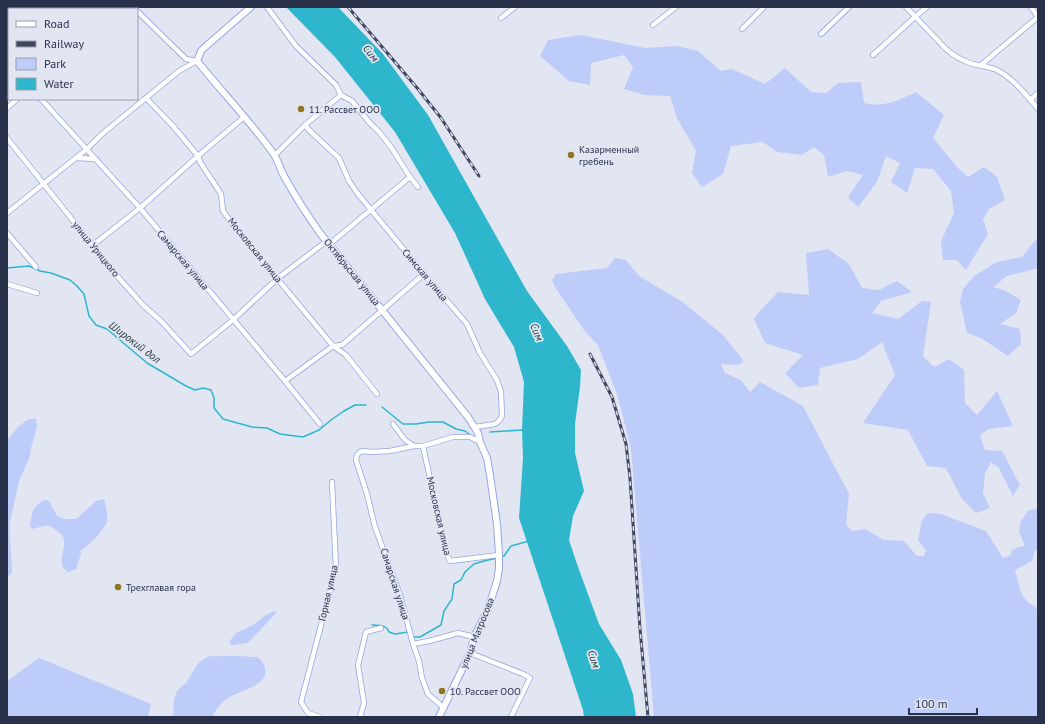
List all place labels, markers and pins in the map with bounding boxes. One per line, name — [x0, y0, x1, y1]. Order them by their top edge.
place label: 11. Рассвет ООО — [309, 103, 380, 116]
marker: 11. Рассвет ООО — [296, 104, 306, 114]
place label: Казарменный гребень — [579, 143, 639, 168]
marker: Казарменный гребень — [566, 150, 576, 160]
place label: Трехглавая гора — [126, 581, 196, 594]
marker: Трехглавая гора — [113, 582, 123, 592]
place label: 10. Рассвет ООО — [450, 685, 521, 698]
marker: 10. Рассвет ООО — [437, 686, 447, 696]

